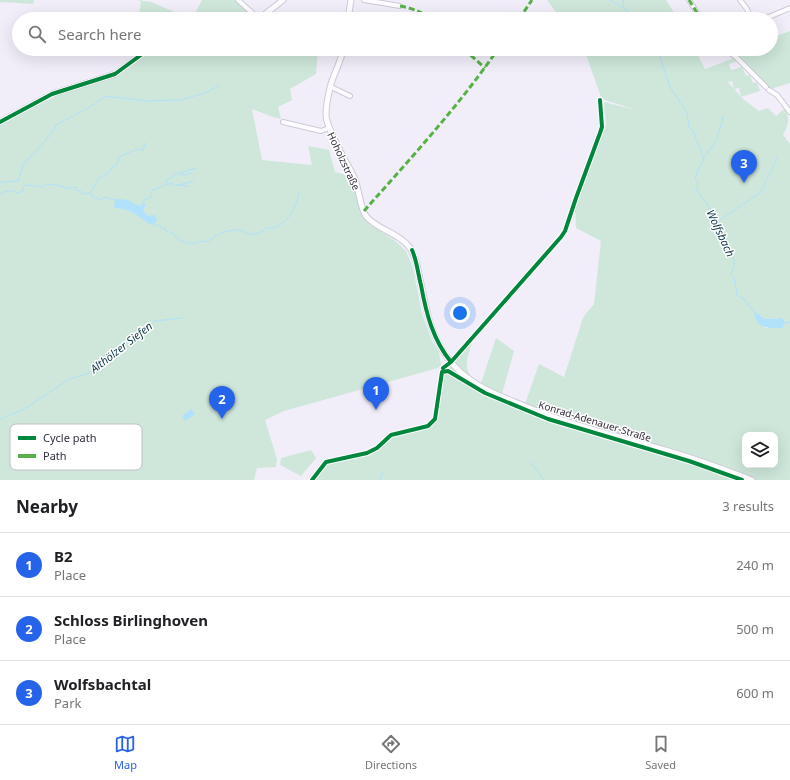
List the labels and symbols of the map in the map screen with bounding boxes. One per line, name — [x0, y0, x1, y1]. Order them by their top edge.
street label: Hoholzstraße — [324, 130, 364, 193]
pin: 3 — [731, 150, 757, 183]
water label: Wolfsbach — [704, 207, 738, 259]
your location — [450, 303, 470, 323]
water label: Althölzer Siefen — [86, 318, 155, 377]
pin: 1 — [363, 377, 389, 410]
pin: 2 — [209, 386, 235, 419]
street label: Konrad-Adenauer-Straße — [537, 397, 653, 445]
legend — [10, 424, 142, 470]
text: Cycle path — [43, 430, 96, 445]
text: Path — [43, 448, 67, 463]

